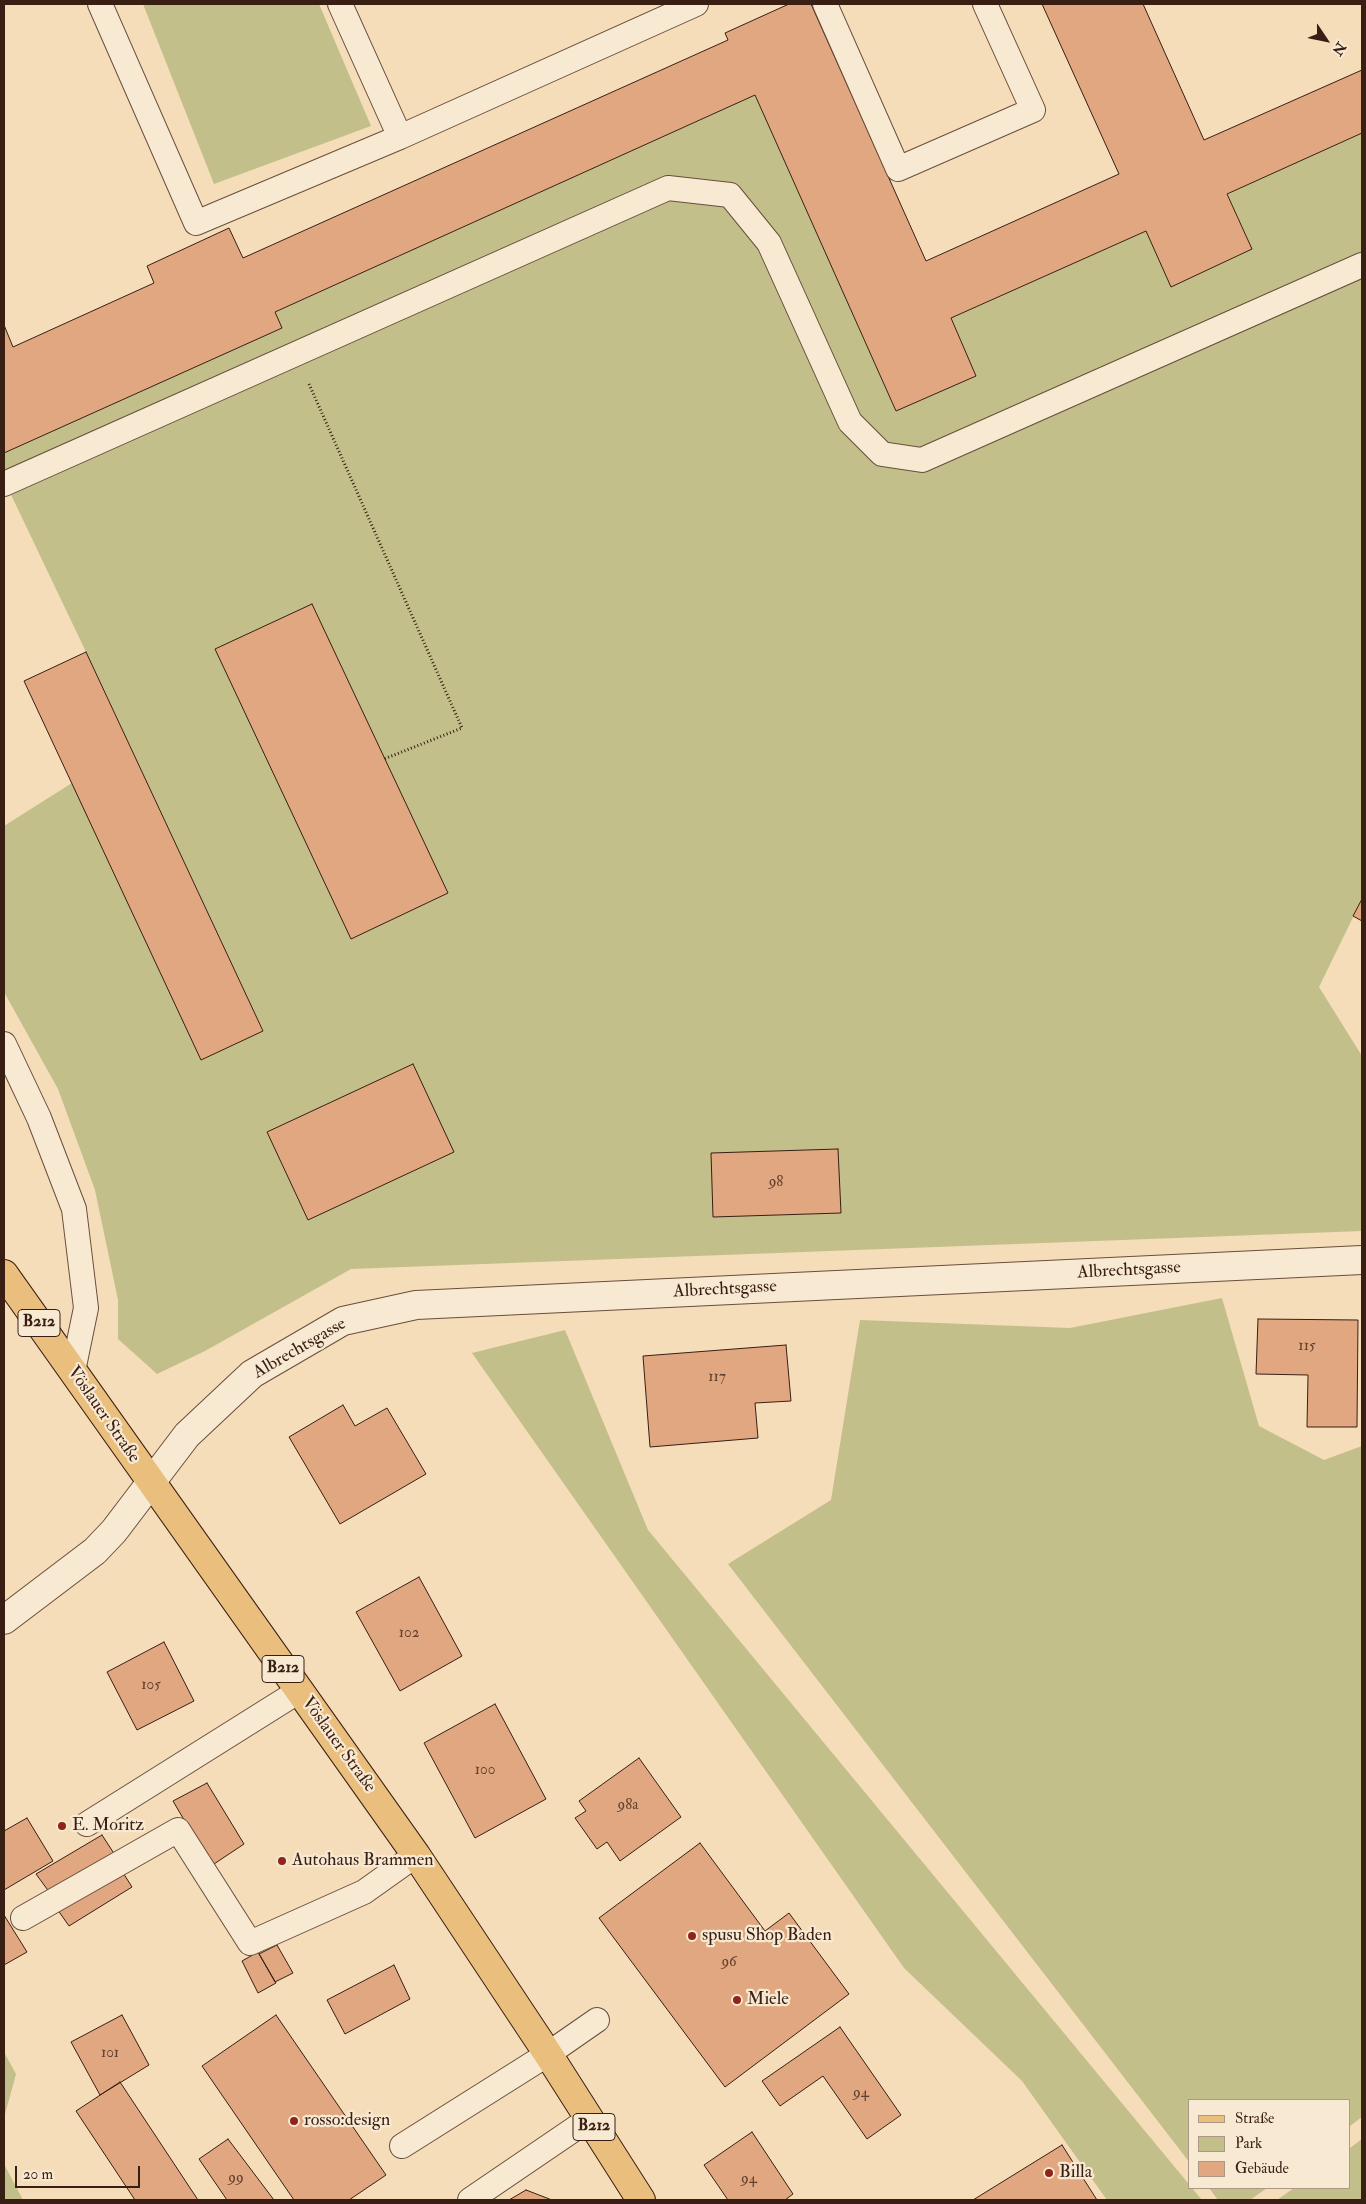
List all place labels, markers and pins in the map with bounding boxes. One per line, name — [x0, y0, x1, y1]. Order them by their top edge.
place label: E. Moritz — [72, 1815, 144, 1837]
marker: E. Moritz — [56, 1820, 68, 1832]
place label: Autohaus Brammen — [292, 1850, 434, 1872]
marker: Autohaus Brammen — [276, 1855, 288, 1867]
place label: spusu Shop Baden — [702, 1925, 832, 1947]
marker: spusu Shop Baden — [686, 1930, 698, 1942]
place label: Miele — [747, 1989, 789, 2011]
marker: Miele — [731, 1994, 743, 2006]
place label: rosso:design — [304, 2110, 390, 2132]
marker: rosso:design — [288, 2115, 300, 2127]
place label: Billa — [1059, 2162, 1092, 2184]
marker: Billa — [1043, 2167, 1055, 2179]

